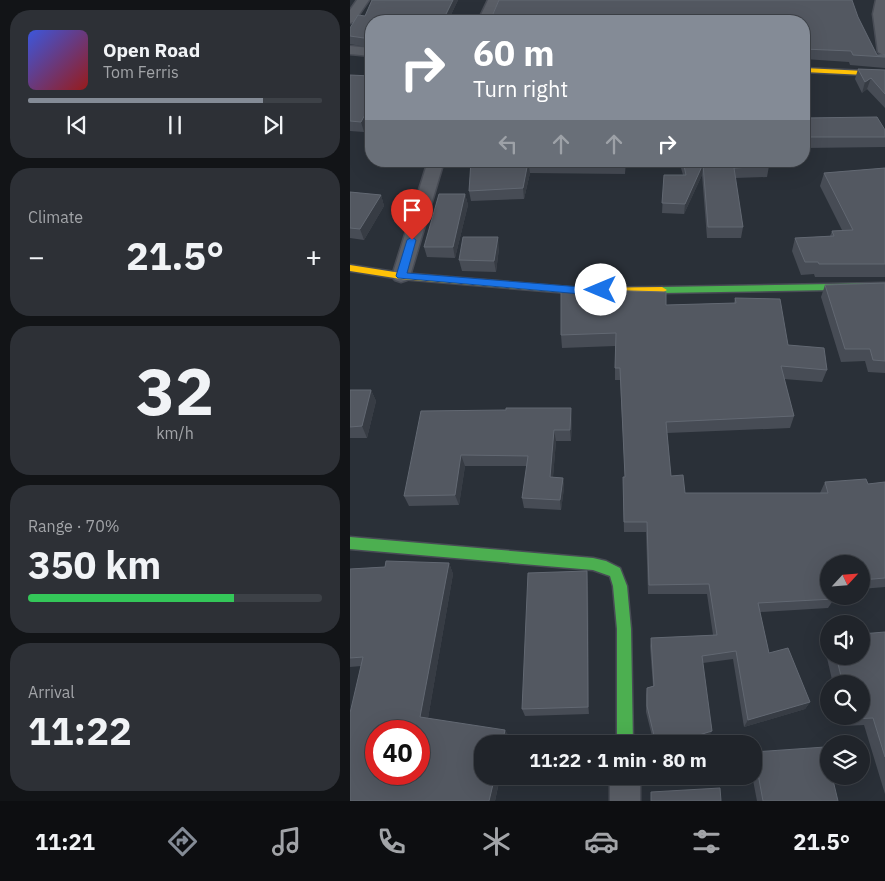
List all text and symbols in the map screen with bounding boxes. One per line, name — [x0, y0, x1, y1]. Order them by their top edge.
text: 60 m — [473, 30, 555, 76]
icon: right — [390, 35, 455, 100]
text: Open Road — [103, 38, 200, 62]
text: Tom Ferris — [103, 62, 179, 82]
text: Turn right — [473, 74, 568, 103]
icon: previous — [63, 111, 91, 139]
icon: pause — [161, 111, 189, 139]
icon: next — [259, 111, 287, 139]
icon: left — [494, 130, 522, 158]
icon: ahead — [547, 130, 575, 158]
icon: ahead — [600, 130, 628, 158]
icon: right — [653, 130, 681, 158]
pin — [391, 189, 433, 240]
icon: arrive — [398, 196, 426, 224]
text: Climate — [28, 207, 83, 227]
text: 21.5° — [126, 231, 224, 280]
text: − — [28, 238, 45, 275]
text: + — [305, 238, 322, 275]
position arrow — [574, 263, 626, 315]
text: 32 — [136, 348, 214, 433]
text: km/h — [156, 423, 194, 443]
text: Range · 70% — [28, 516, 120, 536]
text: 350 km — [28, 540, 161, 589]
north arrow — [820, 555, 870, 605]
map controls — [820, 555, 870, 785]
button: sound — [820, 615, 870, 665]
button: search — [820, 675, 870, 725]
text: Arrival — [28, 682, 75, 702]
text: 11:22 — [28, 706, 132, 755]
speed limit sign: 40 — [365, 720, 430, 785]
button: layers — [820, 735, 870, 785]
text: 11:22 · 1 min · 80 m — [529, 748, 707, 772]
icon: directions — [165, 824, 200, 859]
icon: music — [269, 824, 304, 859]
icon: phone — [374, 824, 409, 859]
icon: climate — [479, 824, 514, 859]
icon: car — [584, 824, 619, 859]
icon: filters — [689, 824, 724, 859]
text: 11:21 — [35, 827, 95, 856]
text: 21.5° — [793, 827, 850, 856]

